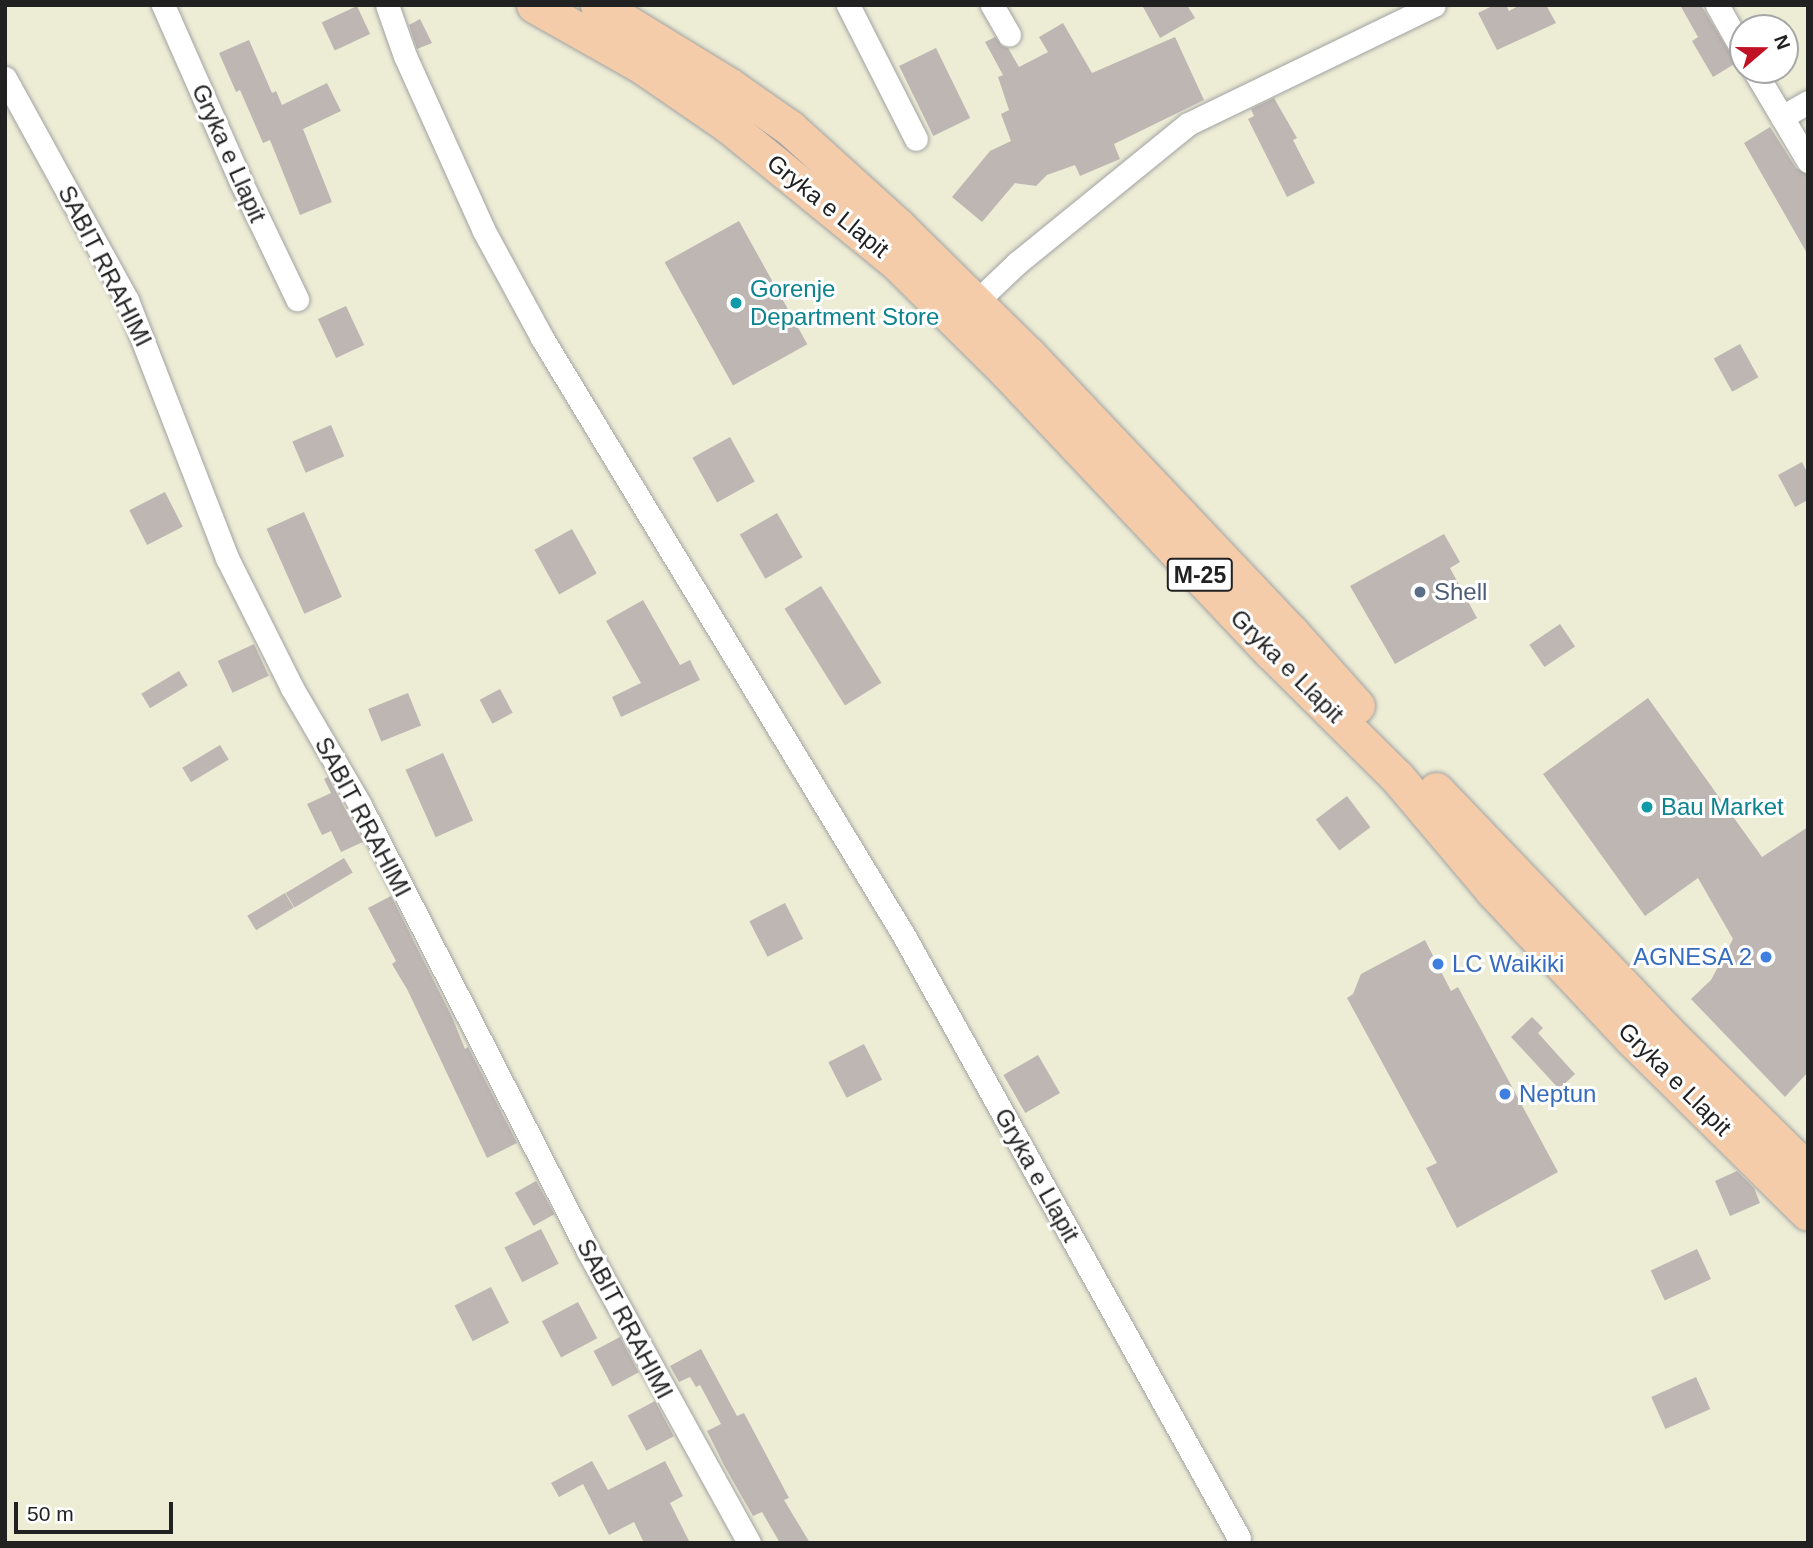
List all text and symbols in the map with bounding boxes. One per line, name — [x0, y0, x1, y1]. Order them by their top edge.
north arrow — [1729, 14, 1799, 84]
text: N — [1770, 32, 1795, 52]
street label: Gryka e Llapit — [186, 80, 272, 226]
street label: Gryka e Llapit — [761, 148, 895, 264]
street label: SABIT RRAHIMI — [52, 180, 158, 352]
place label: Gorenje Department Store — [750, 275, 939, 331]
marker: Gorenje Department Store — [728, 295, 744, 311]
road number: M-25 — [1167, 555, 1233, 594]
place label: Shell — [1434, 578, 1487, 606]
marker: Shell — [1412, 584, 1428, 600]
street label: Gryka e Llapit — [1224, 603, 1350, 729]
street label: SABIT RRAHIMI — [309, 732, 417, 902]
place label: Bau Market — [1661, 793, 1784, 821]
marker: Bau Market — [1639, 799, 1655, 815]
place label: AGNESA 2 — [1632, 943, 1752, 971]
marker: AGNESA 2 — [1758, 949, 1774, 965]
place label: LC Waikiki — [1452, 950, 1564, 978]
marker: LC Waikiki — [1430, 956, 1446, 972]
street label: Gryka e Llapit — [1612, 1016, 1738, 1142]
place label: Neptun — [1519, 1080, 1596, 1108]
marker: Neptun — [1497, 1086, 1513, 1102]
street label: Gryka e Llapit — [989, 1103, 1085, 1247]
street label: SABIT RRAHIMI — [571, 1234, 679, 1404]
scale bar — [18, 1488, 177, 1532]
text: 50 m — [27, 1502, 74, 1525]

